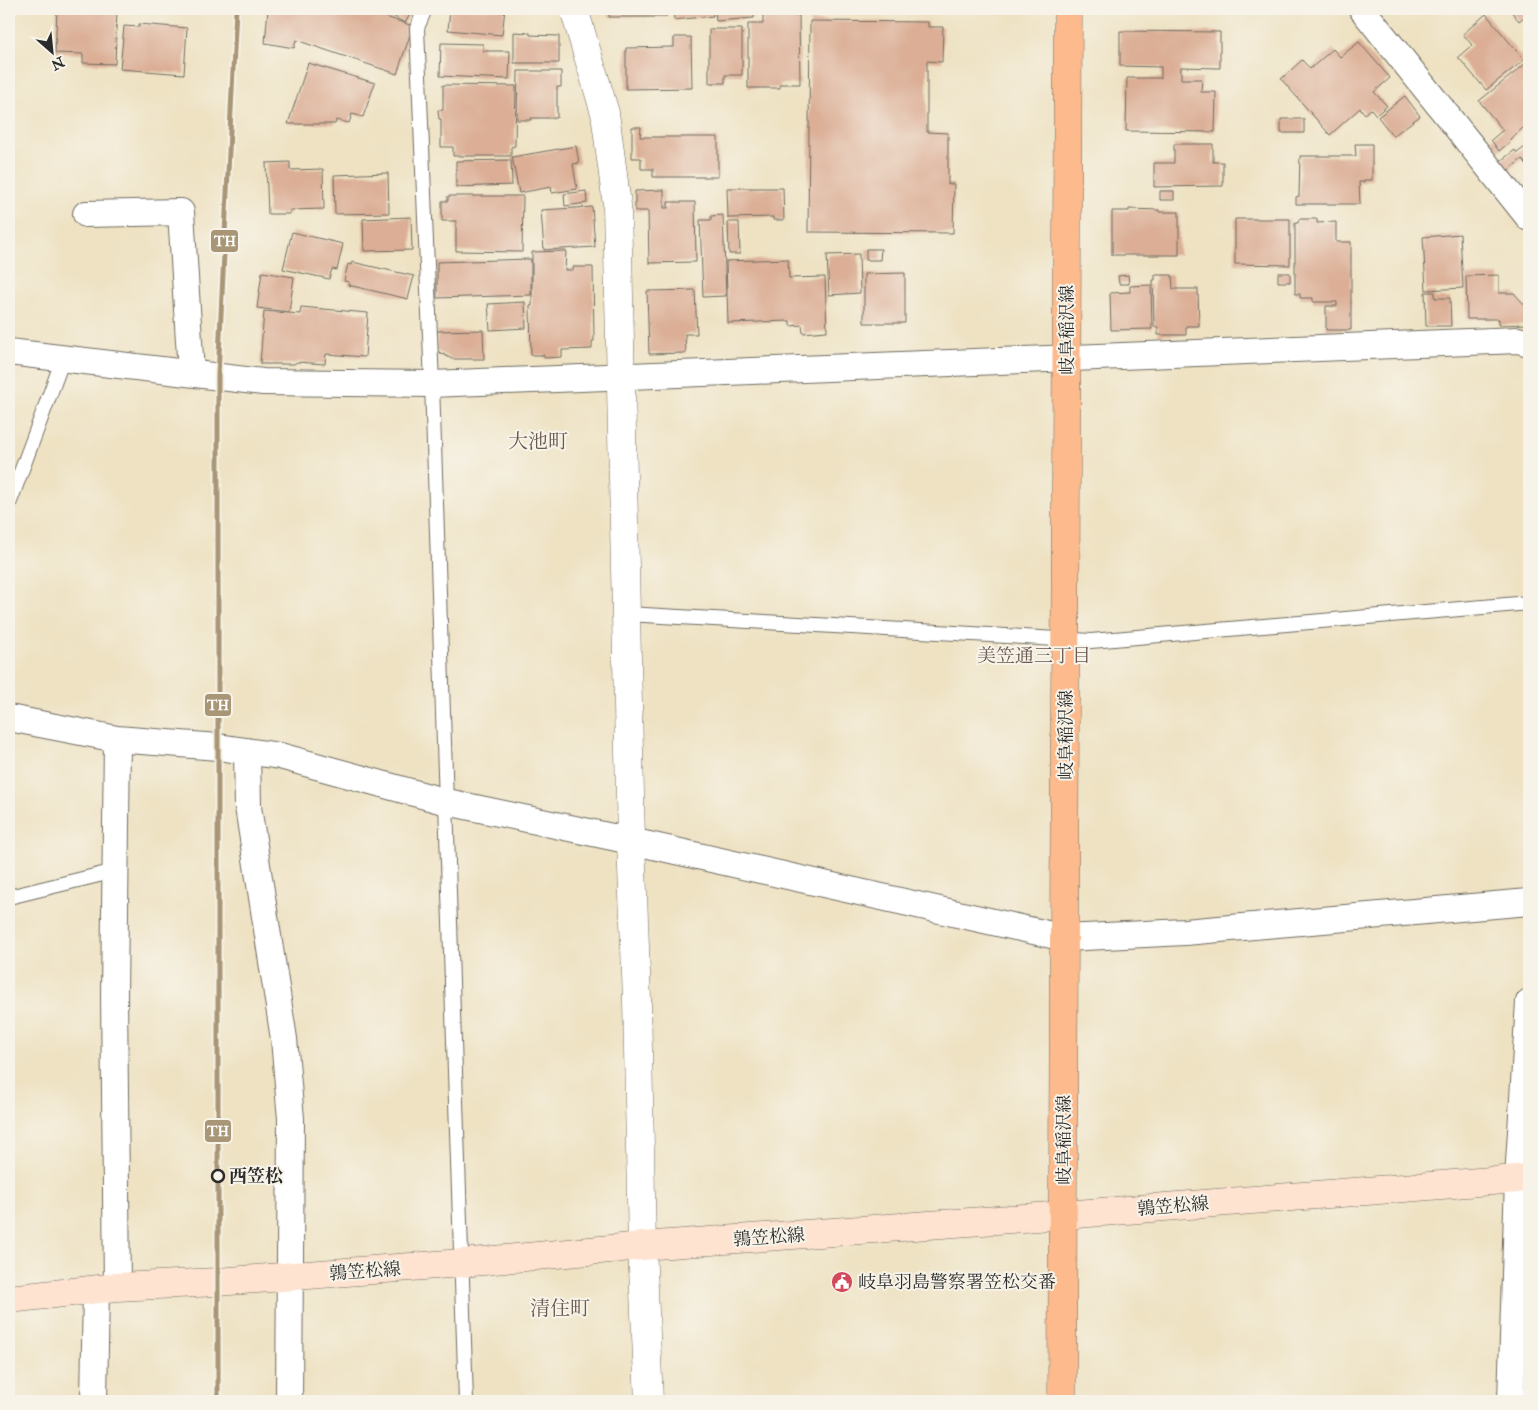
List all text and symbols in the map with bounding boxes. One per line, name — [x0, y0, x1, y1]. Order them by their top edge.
north arrow — [28, 28, 78, 78]
text: N — [48, 52, 68, 74]
line badge: TH — [210, 229, 239, 253]
text: TH — [213, 233, 236, 250]
street label: 岐阜稲沢線 — [1056, 285, 1079, 375]
district label: 大池町 — [508, 429, 568, 454]
district label: 美笠通三丁目 — [977, 644, 1091, 668]
street label: 岐阜稲沢線 — [1055, 690, 1078, 780]
line badge: TH — [204, 693, 232, 717]
text: TH — [206, 697, 229, 714]
street label: 岐阜稲沢線 — [1053, 1095, 1076, 1185]
line badge: TH — [204, 1119, 232, 1143]
text: TH — [206, 1123, 229, 1140]
place label: 西笠松 — [229, 1165, 283, 1188]
marker: 西笠松 — [211, 1169, 225, 1183]
street label: 鶉笠松線 — [1136, 1192, 1210, 1221]
street label: 鶉笠松線 — [732, 1224, 806, 1251]
street label: 鶉笠松線 — [328, 1258, 402, 1285]
public building icon: 岐阜羽島警察署笠松交番 — [830, 1270, 854, 1294]
place label: 岐阜羽島警察署笠松交番 — [858, 1271, 1056, 1294]
district label: 清住町 — [530, 1296, 590, 1321]

